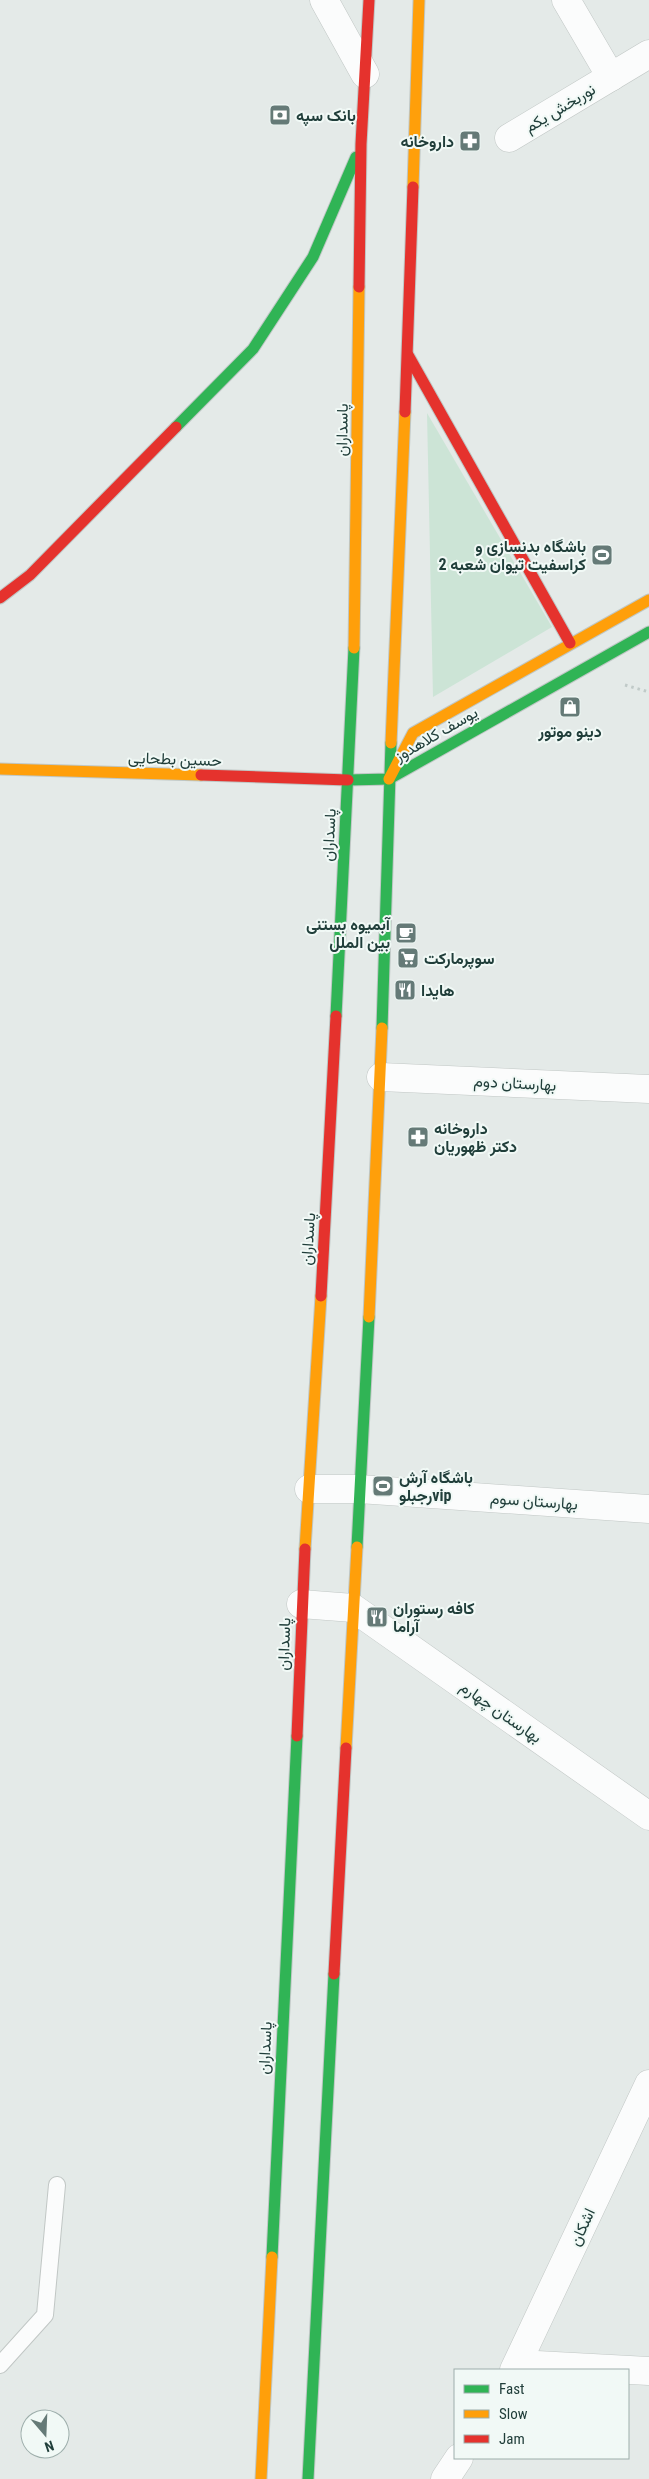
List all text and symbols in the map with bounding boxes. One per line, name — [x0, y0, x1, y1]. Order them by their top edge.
street label: نوربخش یکم — [521, 79, 599, 137]
bank icon: بانک سپه — [268, 103, 292, 127]
place label: بانک سپه — [296, 106, 356, 127]
pharmacy icon: داروخانه — [458, 129, 482, 153]
place label: داروخانه — [400, 132, 454, 152]
street label: پاسداران — [332, 403, 354, 457]
place label: باشگاه بدنسازی و کراسفیت تیوان شعبه 2 — [438, 537, 586, 575]
sports icon: باشگاه بدنسازی و کراسفیت تیوان شعبه 2 — [590, 543, 614, 567]
shop icon: دینو موتور — [558, 695, 582, 719]
street label: یوسف کلاهدوز — [390, 702, 482, 767]
place label: دینو موتور — [537, 722, 602, 742]
street label: حسین بطحایی — [128, 748, 223, 771]
street label: پاسداران — [318, 808, 342, 862]
place label: آبمیوه بستنی بین الملل — [306, 915, 392, 952]
cafe icon: آبمیوه بستنی بین الملل — [394, 921, 418, 945]
supermarket icon: سوپرمارکت — [396, 946, 420, 970]
place label: سوپرمارکت — [424, 949, 495, 970]
restaurant icon: هایدا — [393, 978, 417, 1002]
place label: هایدا — [421, 981, 455, 1000]
street label: بهارستان دوم — [473, 1071, 557, 1096]
place label: داروخانه دکتر ظهوریان — [434, 1119, 517, 1157]
pharmacy icon: داروخانه دکتر ظهوریان — [406, 1125, 430, 1149]
street label: پاسداران — [297, 1212, 321, 1266]
place label: باشگاه آرش رجبلوvip — [399, 1468, 473, 1506]
sports icon: باشگاه آرش رجبلوvip — [371, 1474, 395, 1498]
street label: بهارستان سوم — [489, 1488, 578, 1515]
place label: کافه رستوران آراما — [393, 1599, 475, 1637]
restaurant icon: کافه رستوران آراما — [365, 1605, 389, 1629]
street label: پاسداران — [274, 1617, 296, 1671]
street label: بهارستان چهارم — [455, 1677, 545, 1749]
street label: پاسداران — [254, 2021, 278, 2075]
street label: اشکان — [565, 2205, 599, 2249]
legend — [454, 2369, 629, 2459]
text: Fast — [499, 2380, 524, 2398]
text: Slow — [499, 2405, 528, 2423]
north arrow — [20, 2409, 70, 2459]
text: Jam — [499, 2430, 525, 2448]
text: N — [43, 2437, 56, 2455]

